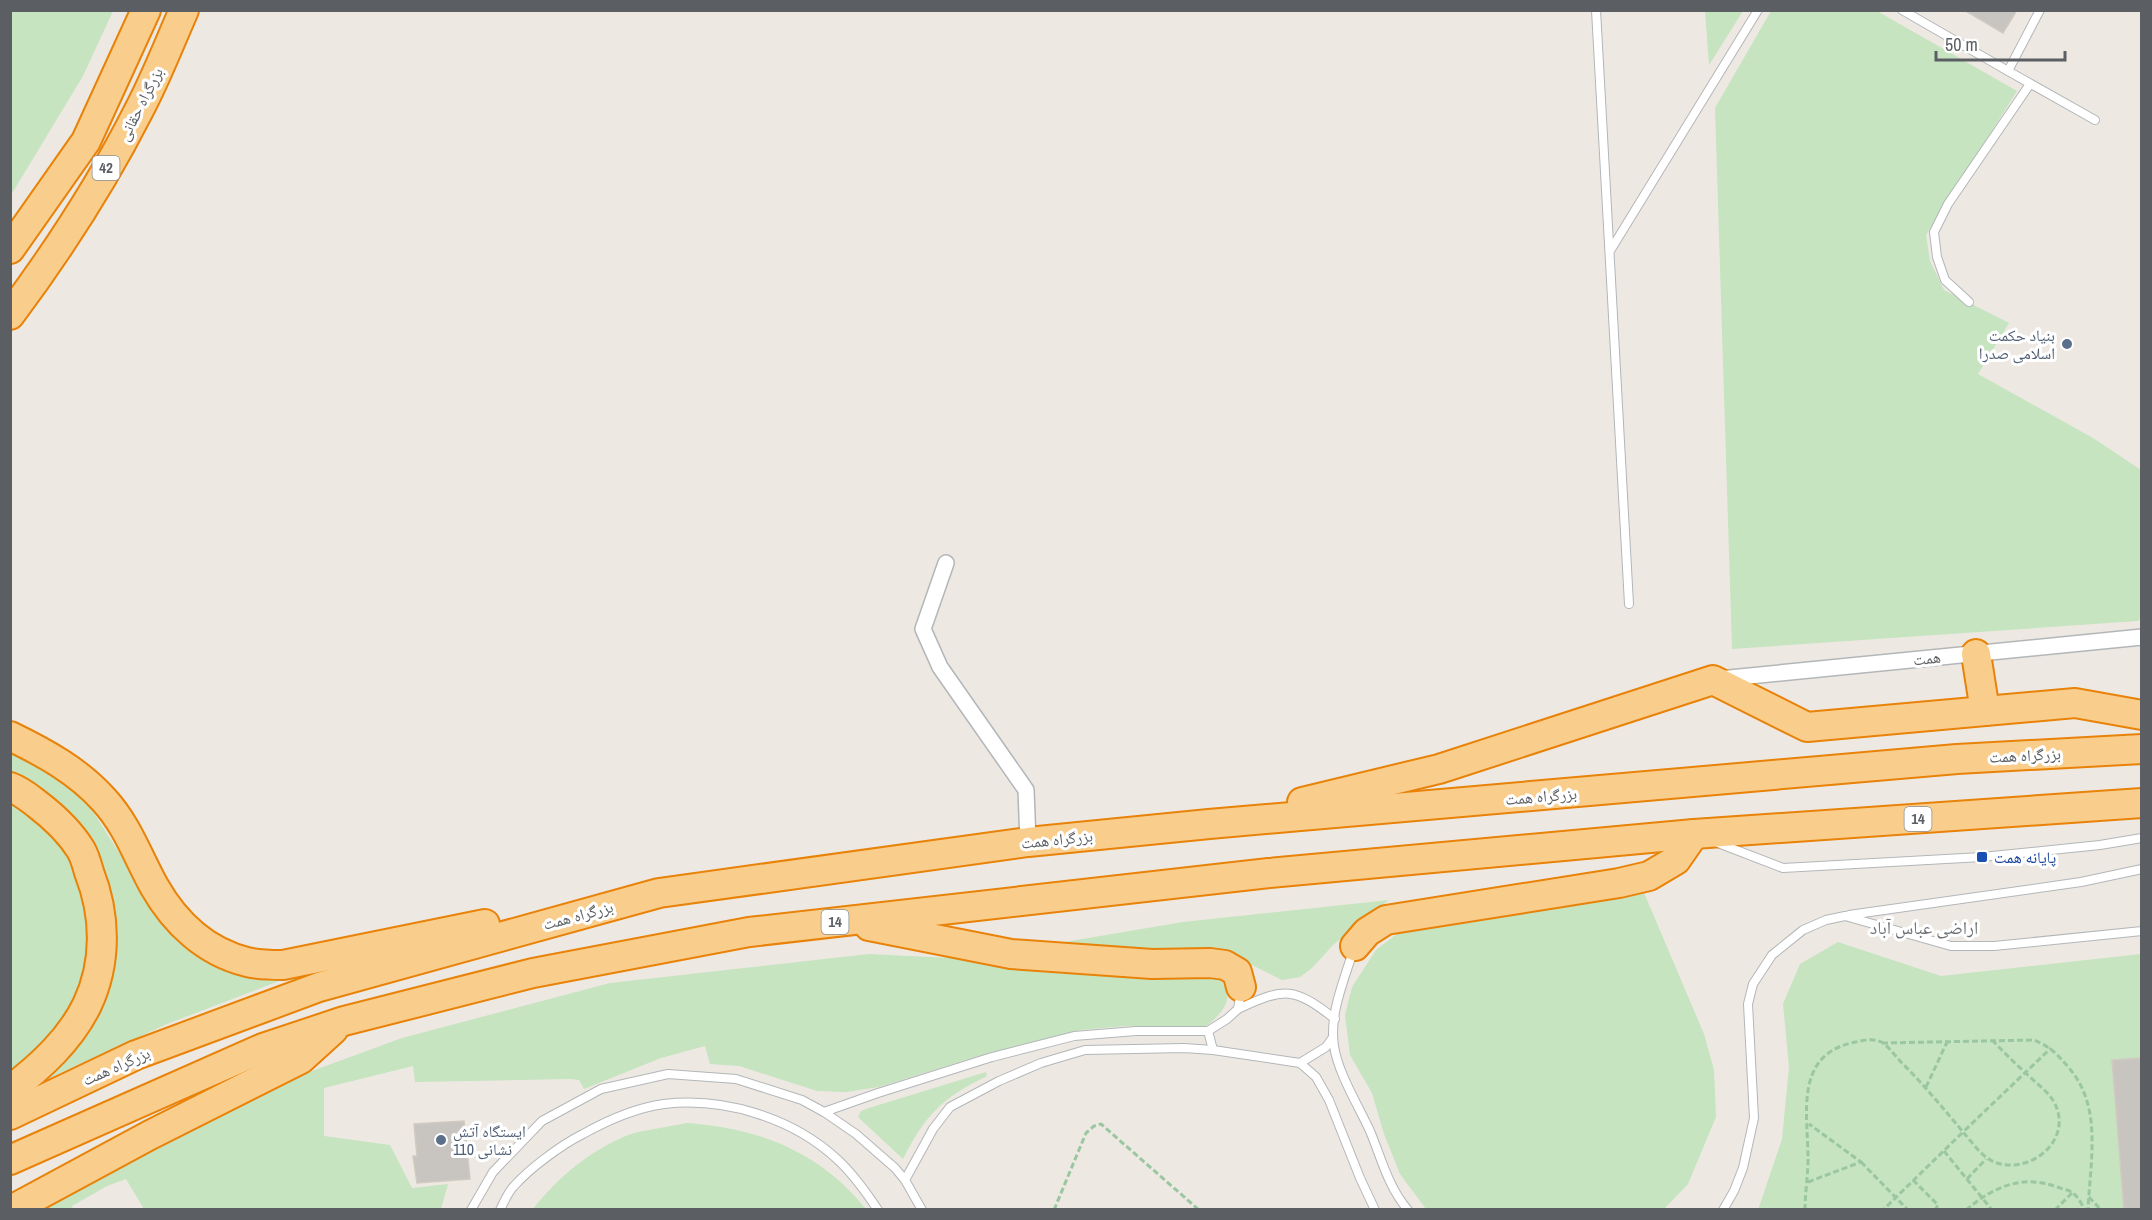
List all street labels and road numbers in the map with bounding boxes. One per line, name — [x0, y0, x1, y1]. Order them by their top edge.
street label: بزرگراه حقانی — [112, 63, 168, 145]
road number: 42 — [92, 156, 120, 180]
street label: همت — [1912, 646, 1942, 670]
street label: بزرگراه همت — [1989, 742, 2061, 768]
street label: بزرگراه همت — [1504, 782, 1578, 810]
road number: 14 — [1904, 807, 1932, 831]
street label: بزرگراه همت — [1020, 824, 1094, 854]
street label: بزرگراه همت — [540, 895, 616, 935]
road number: 14 — [822, 910, 848, 934]
street label: بزرگراه همت — [79, 1041, 153, 1091]

